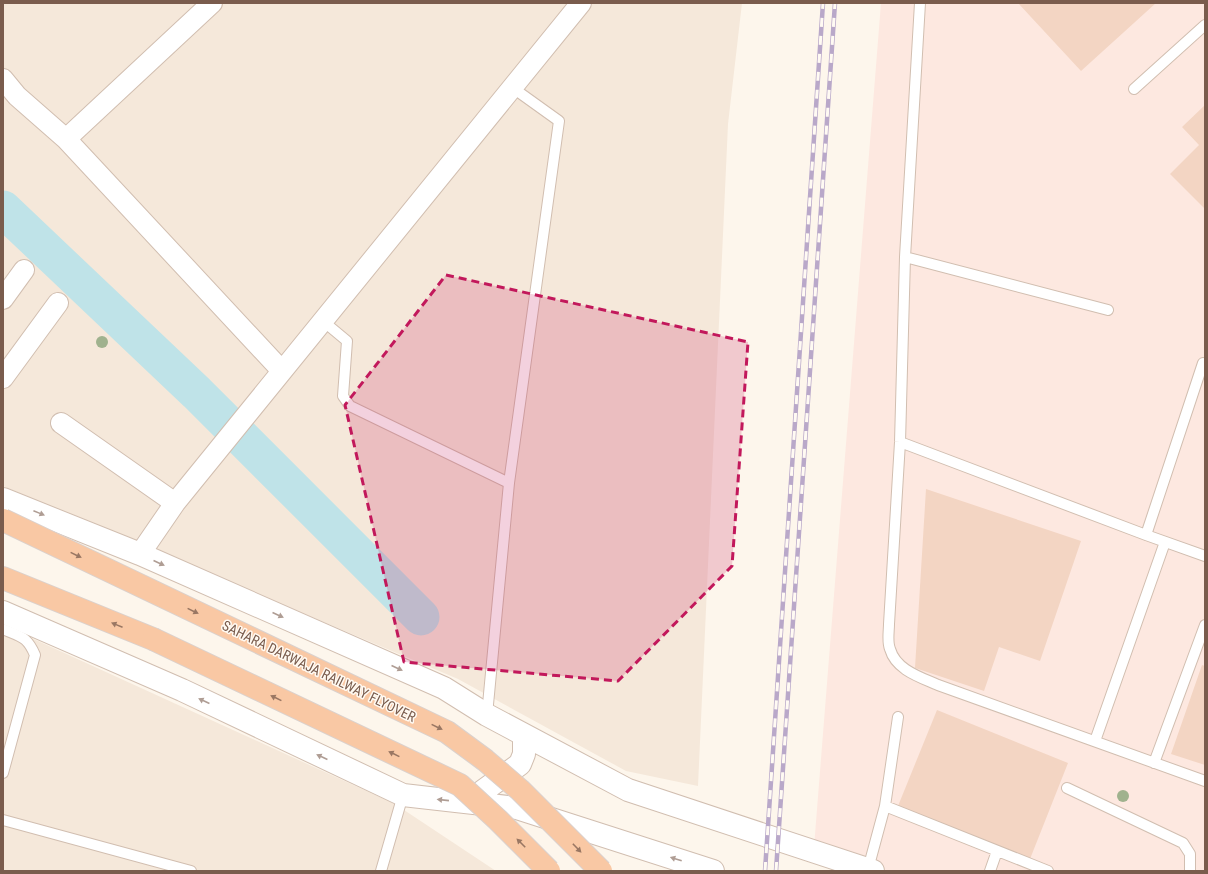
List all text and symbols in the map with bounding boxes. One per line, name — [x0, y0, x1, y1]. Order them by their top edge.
one-way arrow — [34, 511, 46, 517]
one-way arrow — [70, 552, 82, 558]
one-way arrow — [154, 560, 165, 566]
one-way arrow — [188, 608, 199, 614]
one-way arrow — [273, 612, 284, 618]
street label: SAHARA DARWAJA RAILWAY FLYOVER — [220, 617, 419, 725]
one-way arrow — [111, 621, 123, 627]
one-way arrow — [392, 665, 404, 671]
one-way arrow — [271, 695, 282, 701]
one-way arrow — [198, 698, 210, 704]
one-way arrow — [431, 724, 443, 730]
one-way arrow — [388, 751, 399, 757]
one-way arrow — [316, 754, 327, 760]
one-way arrow — [437, 796, 449, 803]
one-way arrow — [516, 839, 526, 848]
one-way arrow — [572, 843, 582, 853]
one-way arrow — [670, 856, 682, 862]

